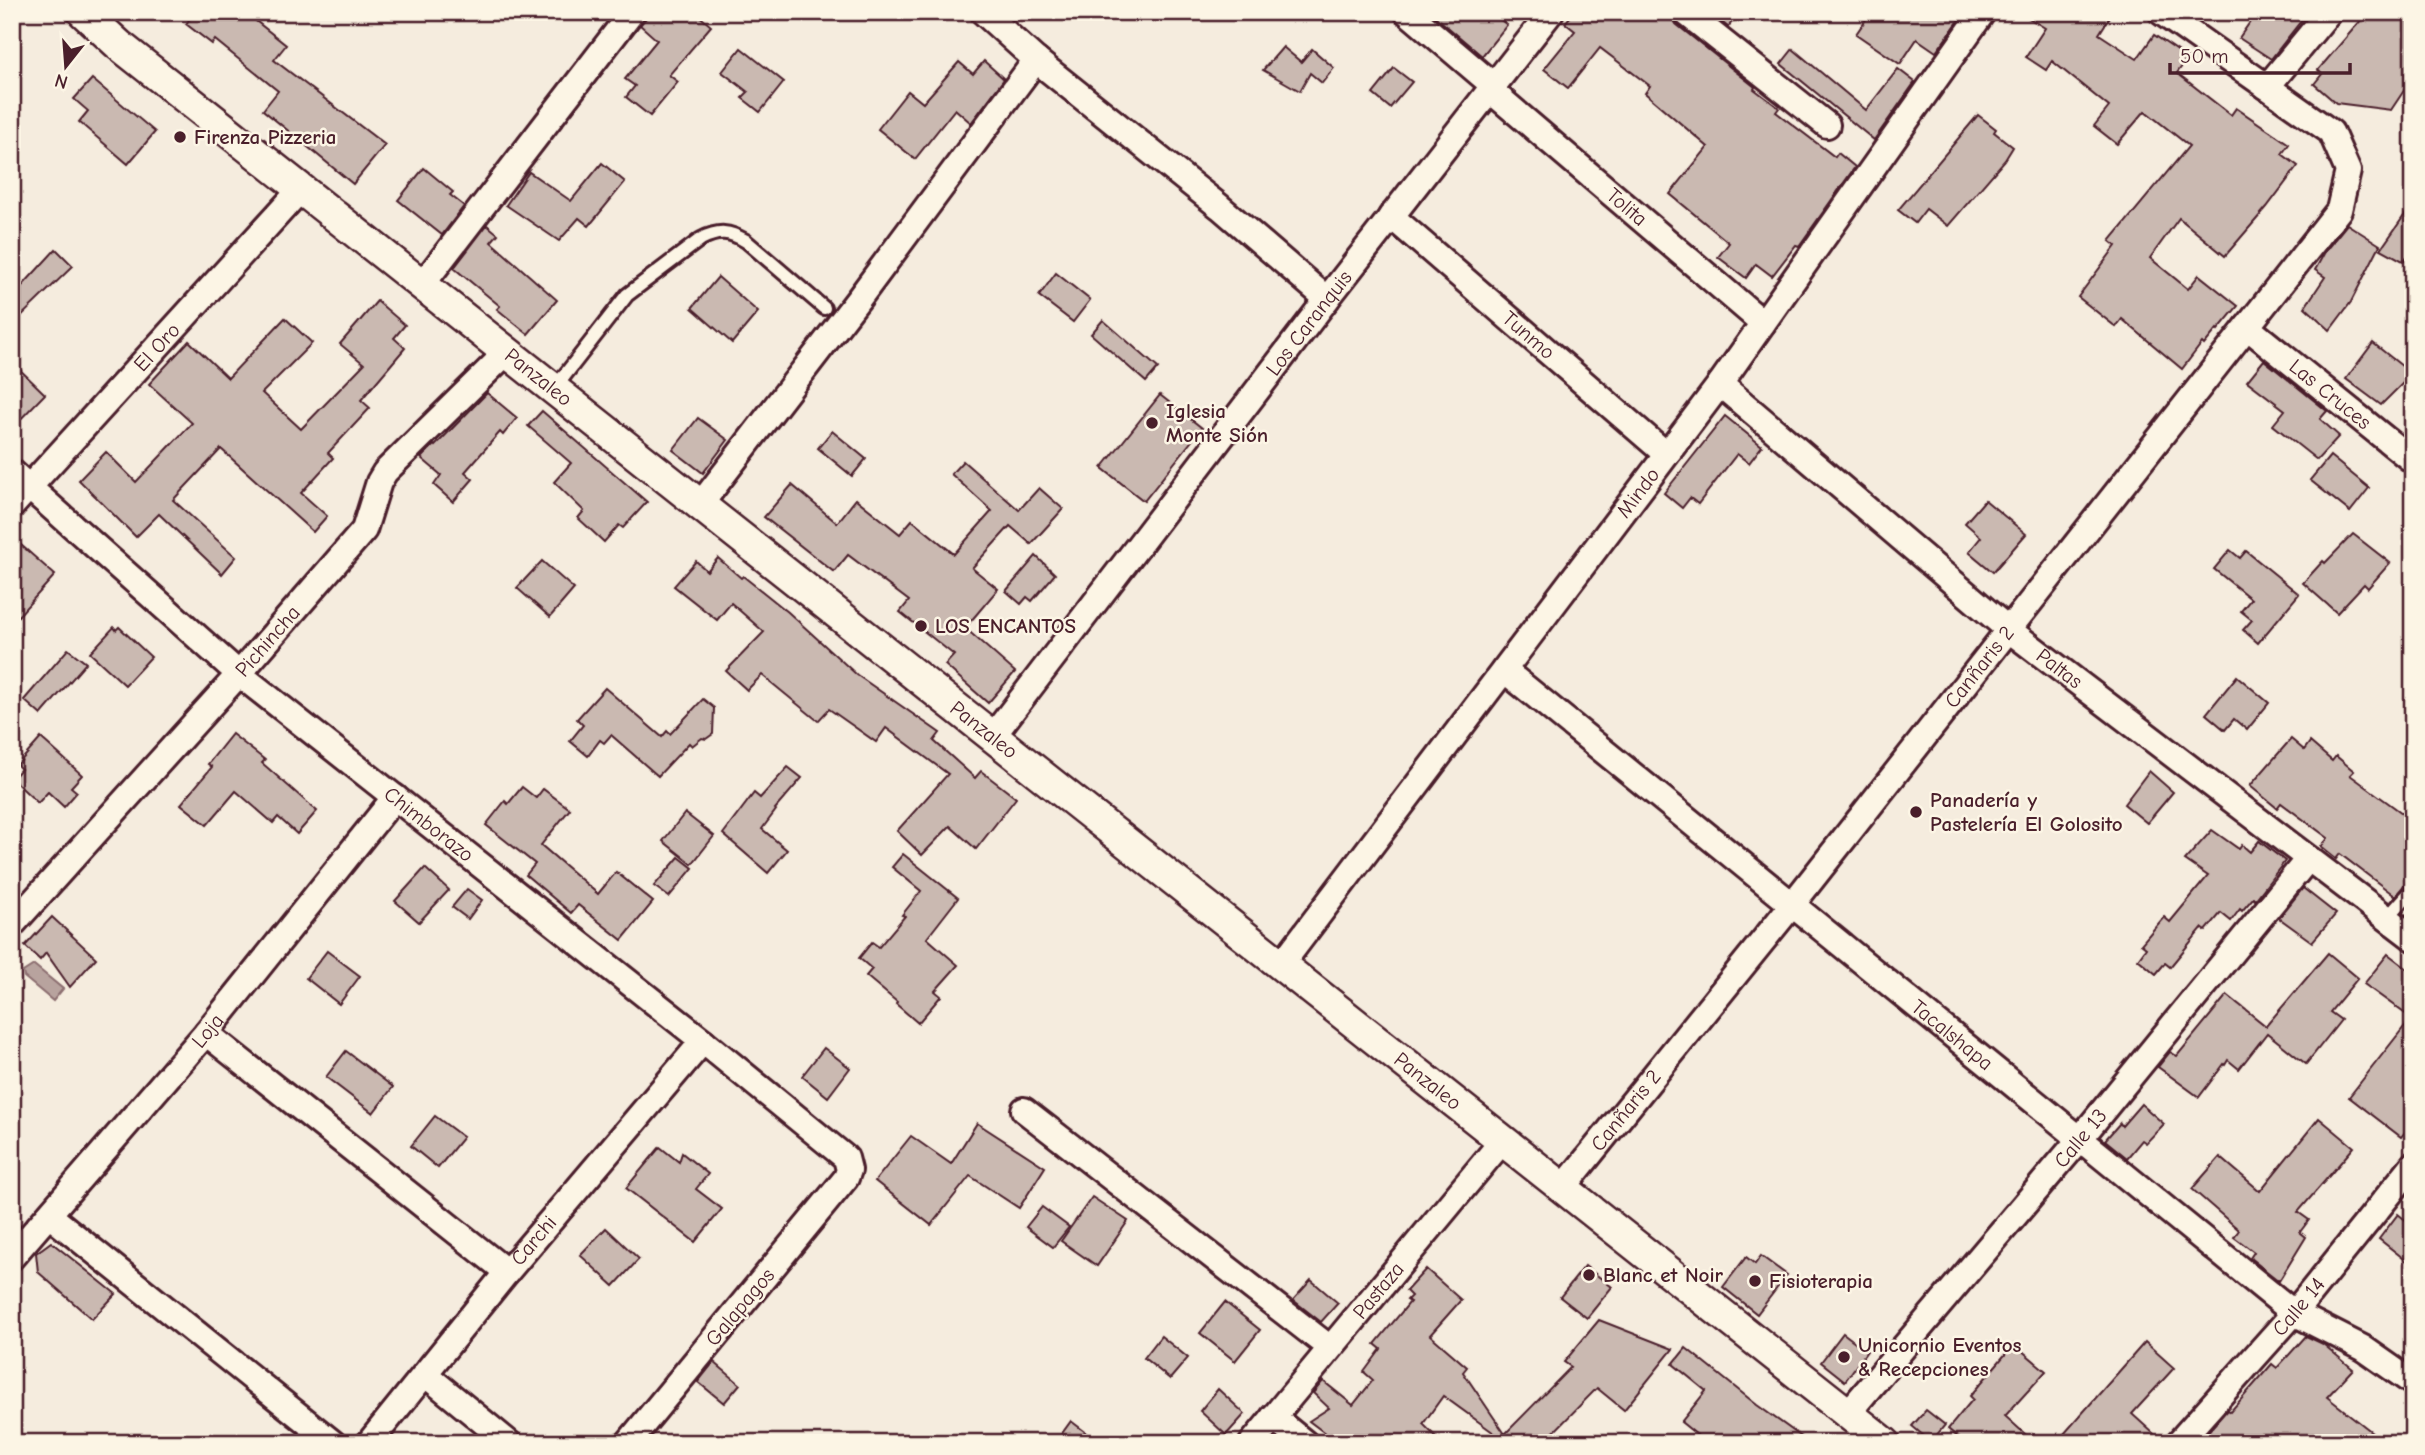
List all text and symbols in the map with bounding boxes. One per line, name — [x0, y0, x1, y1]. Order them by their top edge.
north arrow — [32, 32, 102, 102]
scale bar — [2170, 32, 2350, 76]
text: 50 m — [2180, 44, 2229, 68]
text: N — [52, 69, 70, 94]
place label: Firenza Pizzeria — [194, 125, 337, 149]
marker: Firenza Pizzeria — [172, 129, 188, 145]
street label: Tolita — [1602, 183, 1652, 231]
street label: Los Caranquis — [1261, 266, 1357, 380]
street label: Tunmo — [1497, 306, 1560, 364]
street label: El Oro — [129, 318, 185, 376]
street label: Panzaleo — [500, 343, 577, 411]
street label: Las Cruces — [2285, 354, 2376, 434]
place label: Iglesia Monte Sión — [1166, 399, 1268, 447]
marker: Iglesia Monte Sión — [1144, 415, 1160, 431]
street label: Mindo — [1611, 463, 1664, 522]
street label: Pichincha — [230, 601, 305, 682]
place label: LOS ENCANTOS — [935, 614, 1076, 638]
marker: LOS ENCANTOS — [913, 618, 929, 634]
street label: Canñaris 2 — [1940, 621, 2019, 713]
street label: Paltas — [2032, 643, 2087, 694]
street label: Panzaleo — [945, 696, 1022, 764]
street label: Chimborazo — [379, 782, 478, 867]
place label: Panadería y Pastelería El Golosito — [1930, 788, 2123, 836]
marker: Panadería y Pastelería El Golosito — [1908, 804, 1924, 820]
street label: Tacalshapa — [1907, 995, 1998, 1075]
street label: Loja — [187, 1009, 229, 1053]
street label: Panzaleo — [1389, 1047, 1466, 1115]
street label: Canñaris 2 — [1586, 1065, 1666, 1156]
street label: Calle 13 — [2049, 1104, 2112, 1172]
street label: Carchi — [506, 1211, 561, 1270]
street label: Pastaza — [1348, 1257, 1409, 1324]
street label: Galapagos — [701, 1263, 779, 1351]
place label: Blanc et Noir — [1603, 1263, 1724, 1287]
marker: Blanc et Noir — [1581, 1267, 1597, 1283]
place label: Fisioterapia — [1769, 1269, 1873, 1293]
marker: Fisioterapia — [1747, 1273, 1763, 1289]
street label: Calle 14 — [2267, 1273, 2330, 1341]
place label: Unicornio Eventos & Recepciones — [1858, 1333, 2022, 1381]
marker: Unicornio Eventos & Recepciones — [1836, 1349, 1852, 1365]

